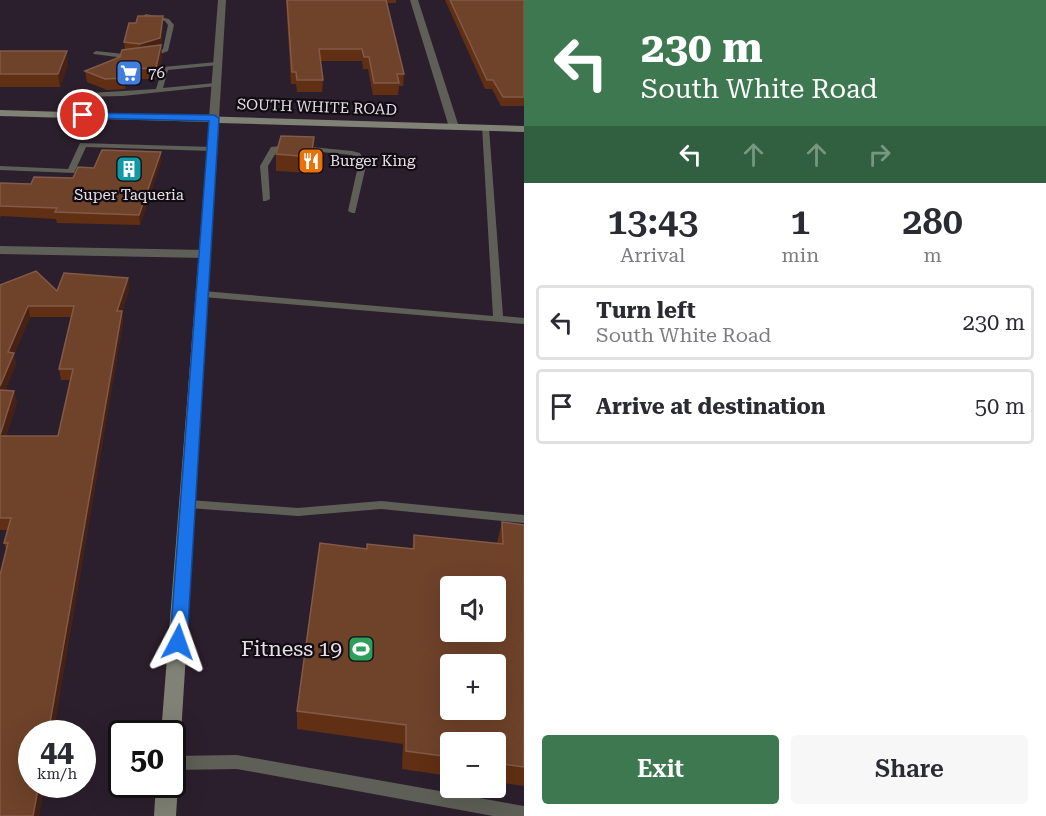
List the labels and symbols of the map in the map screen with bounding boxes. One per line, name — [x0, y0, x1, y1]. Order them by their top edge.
supermarket icon: 76 — [114, 58, 144, 88]
place label: 76 — [148, 64, 165, 82]
pin — [57, 89, 108, 140]
street label: SOUTH WHITE ROAD — [237, 95, 397, 119]
restaurant icon: Burger King — [296, 146, 326, 176]
place label: Burger King — [330, 152, 416, 170]
building icon: Super Taqueria — [114, 154, 144, 184]
place label: Super Taqueria — [74, 186, 184, 204]
position arrow — [146, 610, 210, 674]
sports icon: Fitness 19 — [346, 634, 376, 664]
place label: Fitness 19 — [241, 637, 342, 661]
speed limit sign: 50 — [108, 720, 186, 798]

